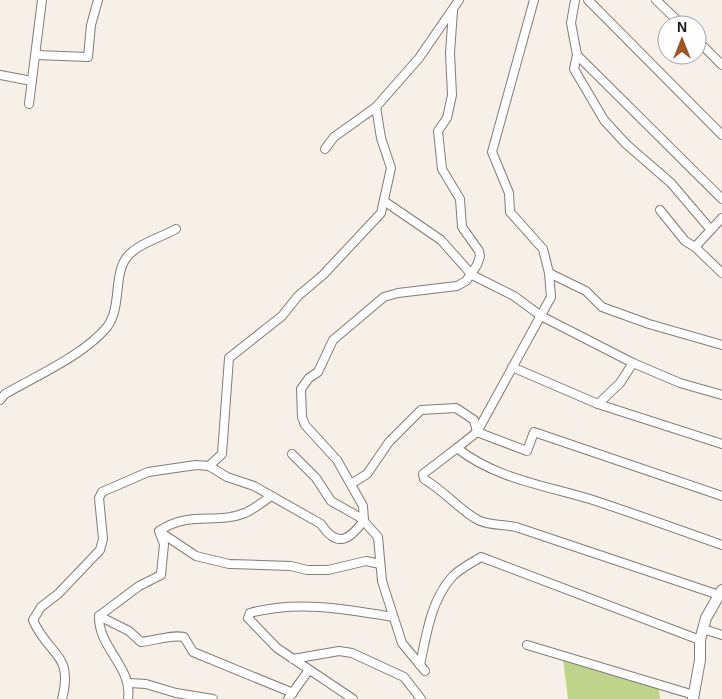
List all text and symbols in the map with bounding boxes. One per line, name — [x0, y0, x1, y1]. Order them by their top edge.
north arrow — [657, 15, 707, 65]
text: N — [677, 19, 687, 35]

